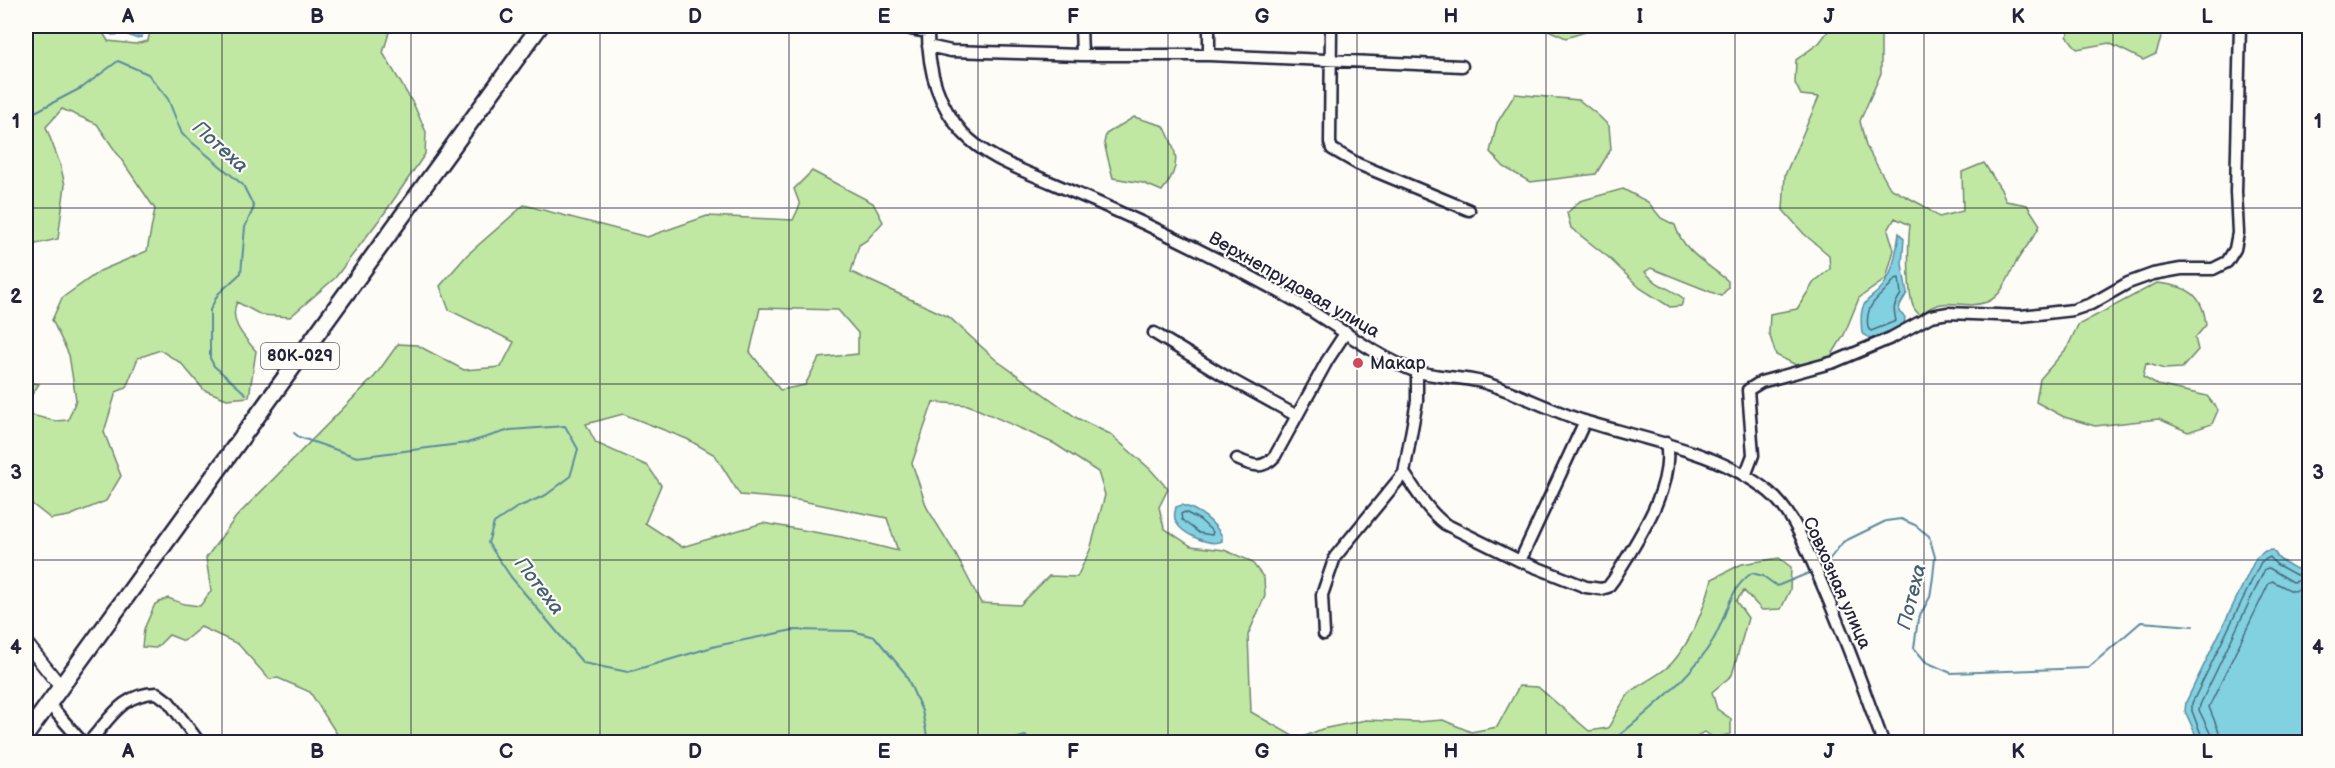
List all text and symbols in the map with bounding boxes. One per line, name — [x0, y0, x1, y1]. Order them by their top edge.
text: A — [121, 5, 135, 29]
text: B — [310, 5, 324, 29]
text: C — [499, 5, 513, 29]
text: D — [688, 5, 702, 29]
text: E — [878, 5, 891, 29]
text: F — [1067, 5, 1079, 29]
text: G — [1255, 5, 1270, 29]
text: H — [1444, 5, 1458, 29]
text: I — [1637, 5, 1643, 29]
text: J — [1824, 5, 1836, 29]
text: K — [2011, 5, 2025, 29]
text: L — [2201, 5, 2213, 29]
text: 1 — [12, 110, 20, 134]
text: 1 — [2314, 110, 2322, 134]
water label: Потеха — [187, 116, 253, 178]
street label: Верхнепрудовая улица — [1205, 227, 1383, 343]
text: 2 — [10, 285, 22, 309]
text: 2 — [2312, 285, 2324, 309]
road number: 80К-029 — [261, 343, 339, 369]
place label: Макар — [1370, 353, 1426, 374]
marker: Макар — [1351, 356, 1365, 370]
text: 3 — [10, 461, 22, 485]
text: 3 — [2312, 461, 2324, 485]
street label: Совхозная улица — [1798, 514, 1876, 653]
water label: Потеха — [509, 552, 569, 620]
water label: Потеха — [1892, 562, 1932, 632]
text: 4 — [10, 636, 22, 660]
text: 4 — [2312, 636, 2324, 660]
text: A — [121, 740, 135, 764]
text: B — [310, 740, 324, 764]
text: C — [499, 740, 513, 764]
text: D — [688, 740, 702, 764]
text: E — [878, 740, 891, 764]
text: F — [1067, 740, 1079, 764]
text: G — [1255, 740, 1270, 764]
text: H — [1444, 740, 1458, 764]
text: I — [1637, 740, 1643, 764]
text: J — [1824, 740, 1836, 764]
text: K — [2011, 740, 2025, 764]
text: L — [2201, 740, 2213, 764]

